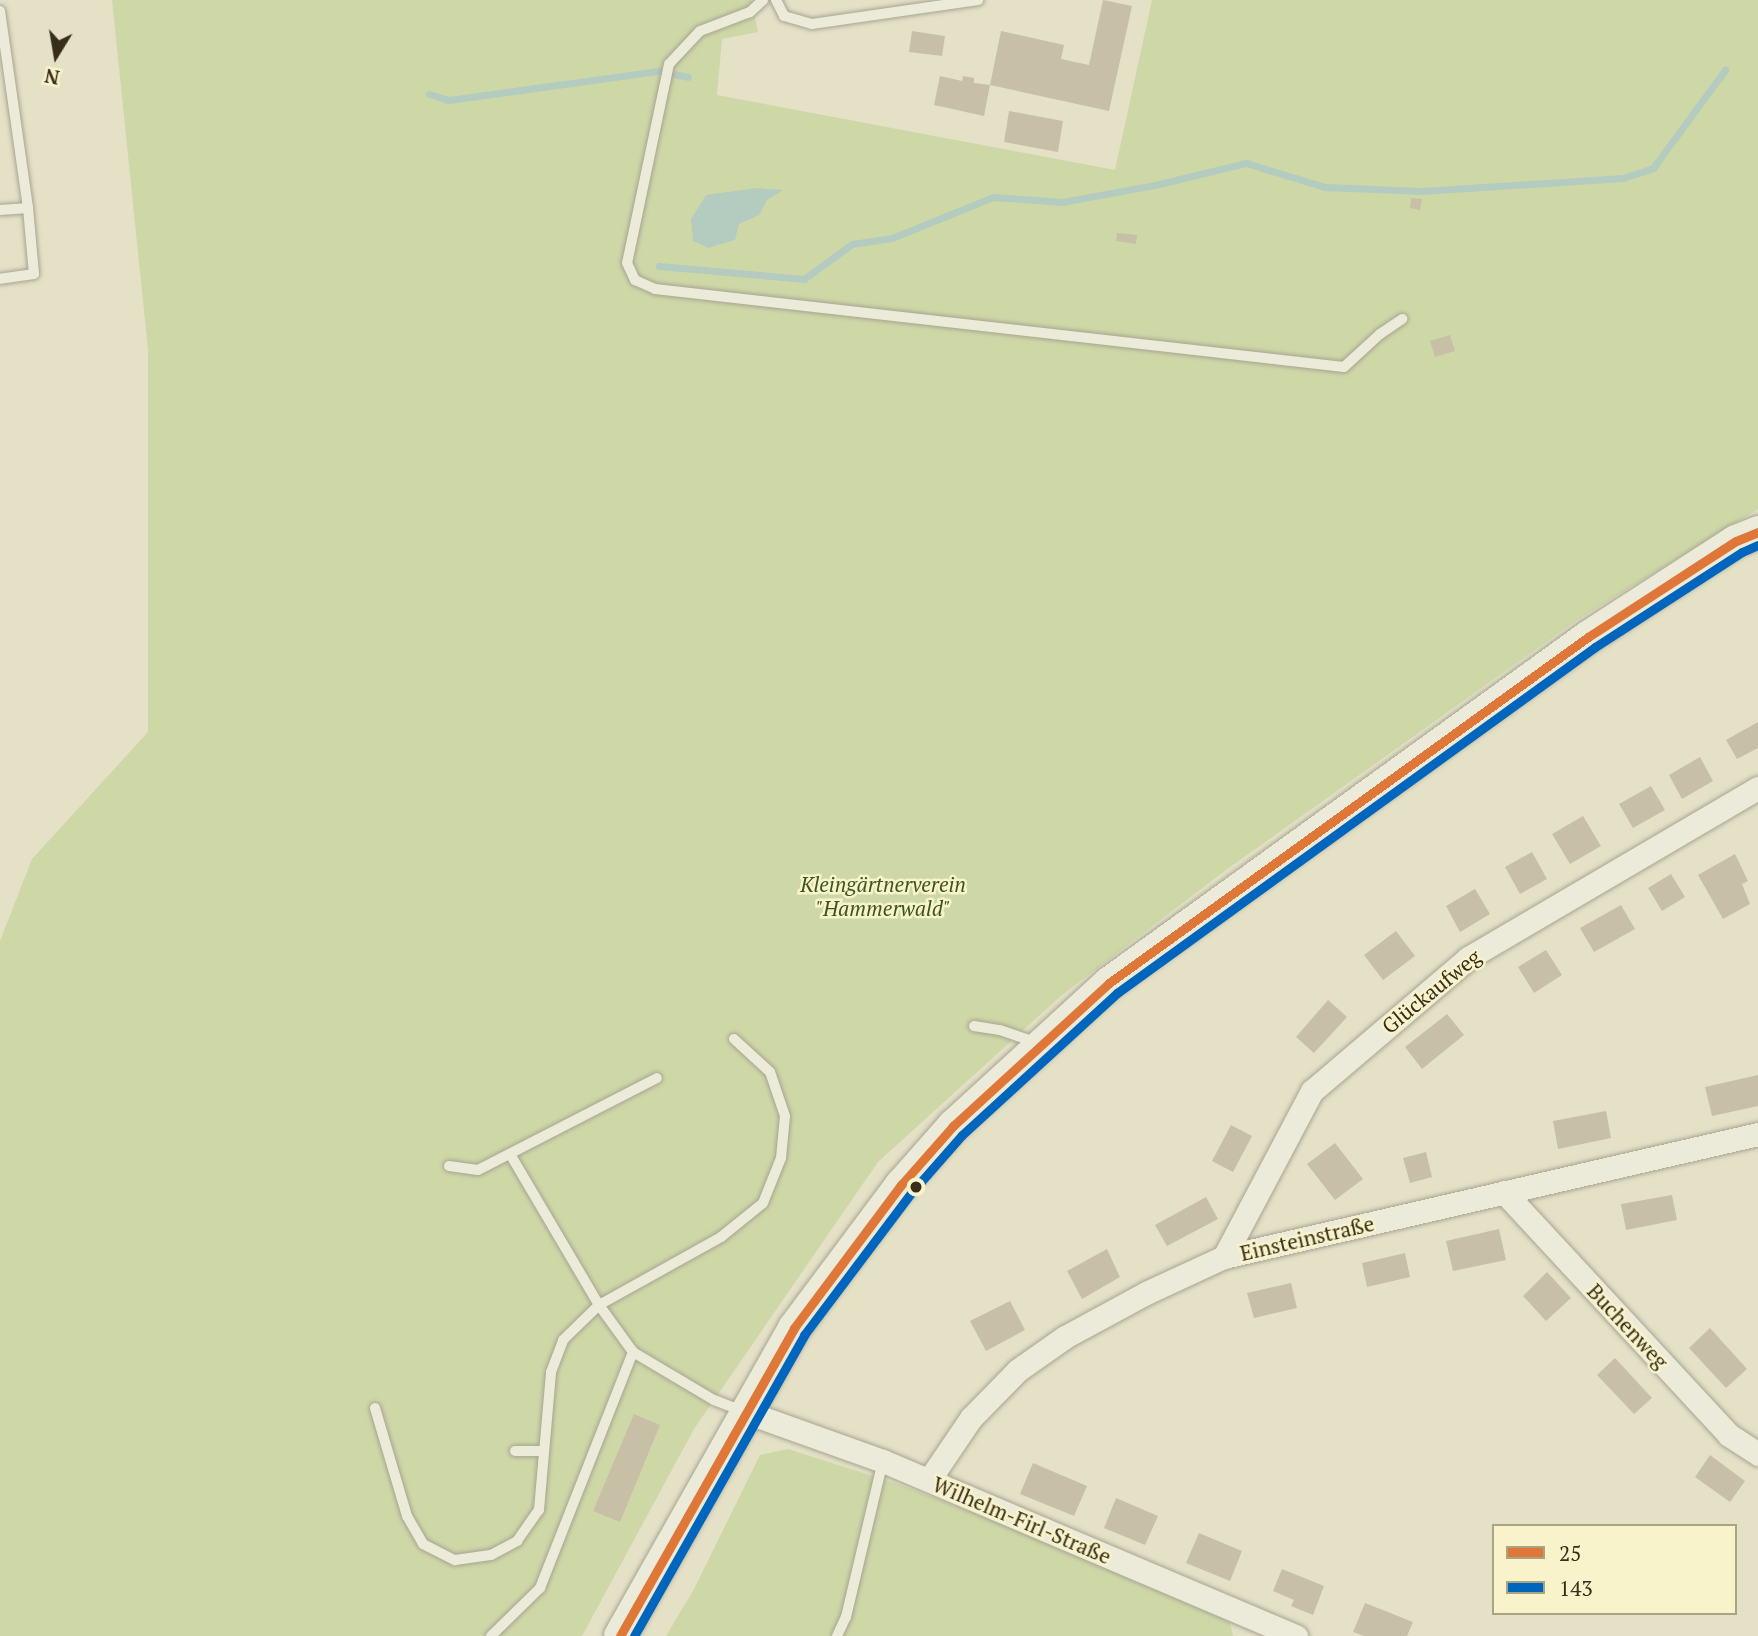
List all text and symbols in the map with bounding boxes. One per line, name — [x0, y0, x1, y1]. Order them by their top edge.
north arrow — [21, 21, 91, 91]
text: N — [42, 63, 61, 91]
park label: Kleingärtnerverein "Hammerwald" — [800, 871, 966, 921]
street label: Glückaufweg — [1376, 943, 1486, 1039]
unlabelled marker — [909, 1180, 923, 1194]
street label: Einsteinstraße — [1238, 1210, 1376, 1266]
street label: Buchenweg — [1582, 1278, 1674, 1374]
street label: Wilhelm-Firl-Straße — [929, 1471, 1115, 1569]
legend — [1492, 1524, 1737, 1615]
text: 25 — [1559, 1539, 1581, 1567]
text: 143 — [1559, 1574, 1593, 1602]

